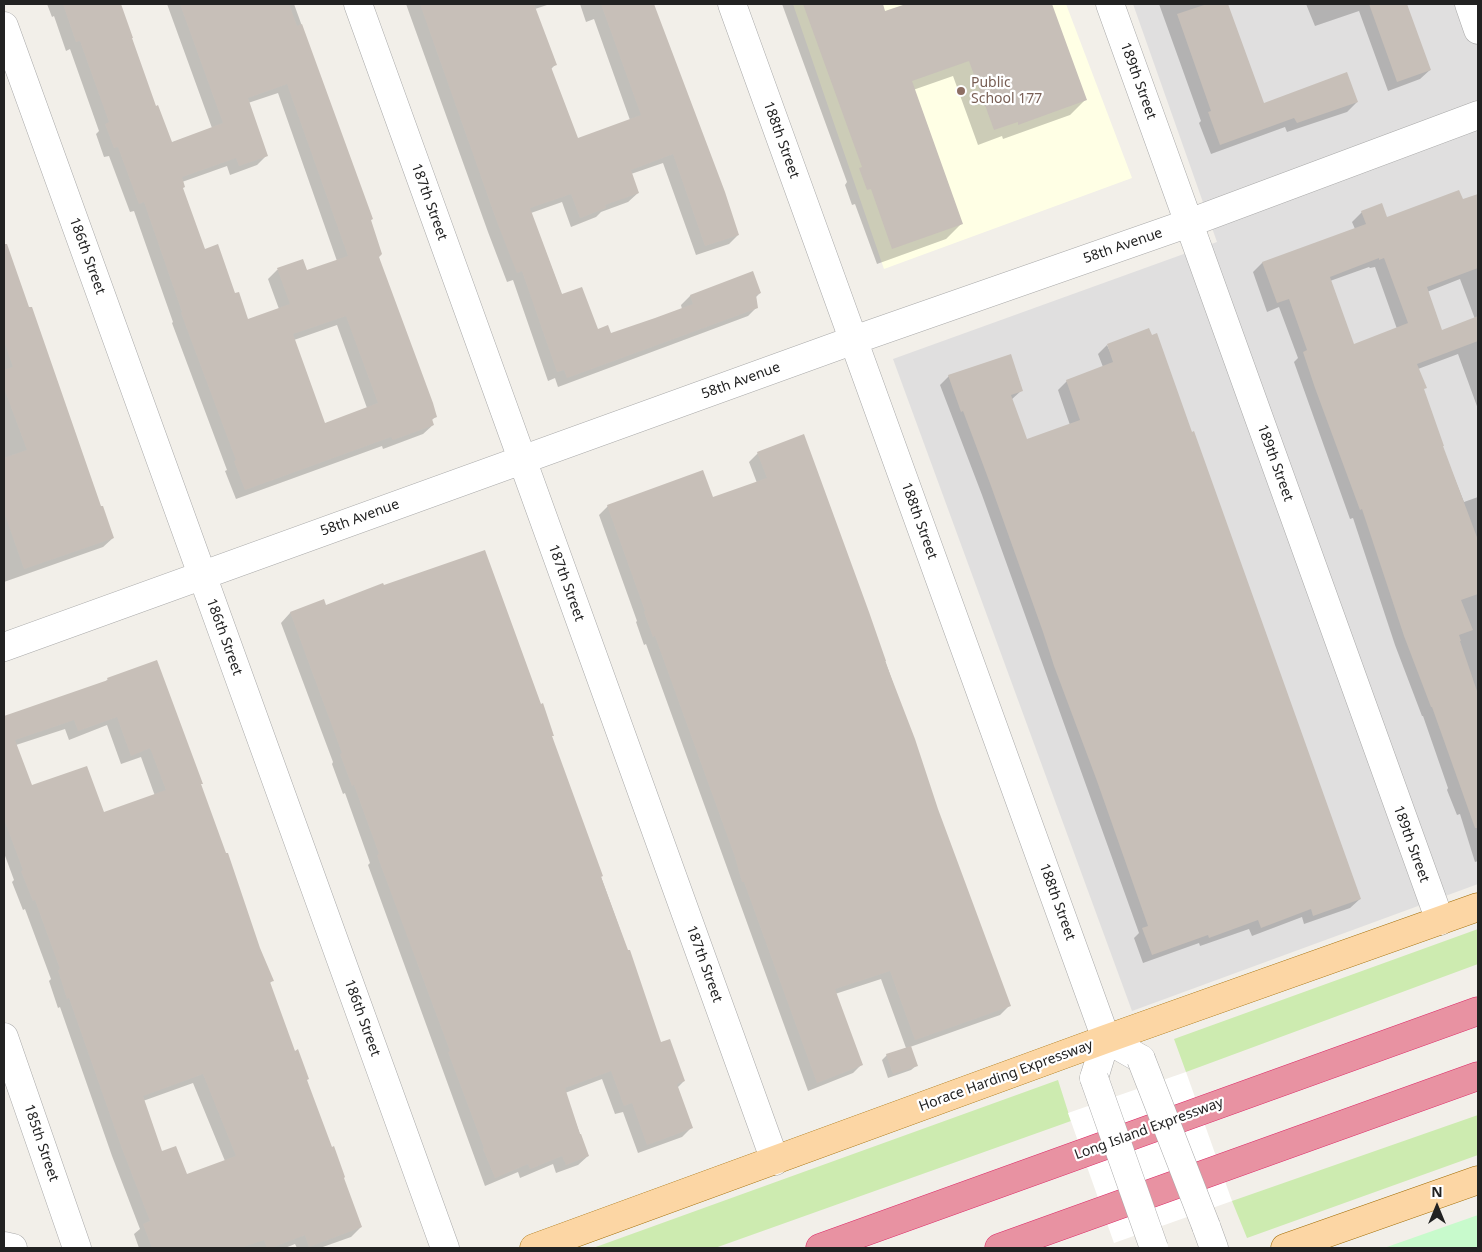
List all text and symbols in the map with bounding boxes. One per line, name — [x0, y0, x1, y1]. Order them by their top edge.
street label: 189th Street — [1116, 40, 1160, 122]
place label: Public School 177 — [971, 75, 1042, 108]
marker: Public School 177 — [955, 85, 967, 97]
street label: 188th Street — [759, 99, 803, 181]
street label: 187th Street — [407, 161, 451, 243]
street label: 186th Street — [65, 215, 109, 297]
street label: 58th Avenue — [1081, 225, 1165, 267]
street label: 58th Avenue — [699, 359, 783, 403]
street label: 189th Street — [1253, 422, 1297, 504]
street label: 188th Street — [897, 480, 941, 562]
street label: 58th Avenue — [318, 496, 402, 540]
street label: 187th Street — [544, 542, 588, 624]
street label: 186th Street — [202, 596, 246, 678]
street label: 189th Street — [1389, 803, 1433, 885]
street label: 188th Street — [1035, 861, 1079, 943]
street label: 187th Street — [682, 923, 726, 1005]
street label: 186th Street — [340, 977, 384, 1059]
street label: Horace Harding Expressway — [917, 1037, 1095, 1115]
street label: Long Island Expressway — [1072, 1094, 1226, 1164]
street label: 185th Street — [20, 1102, 62, 1184]
north arrow — [1412, 1182, 1462, 1232]
text: N — [1431, 1182, 1443, 1201]

